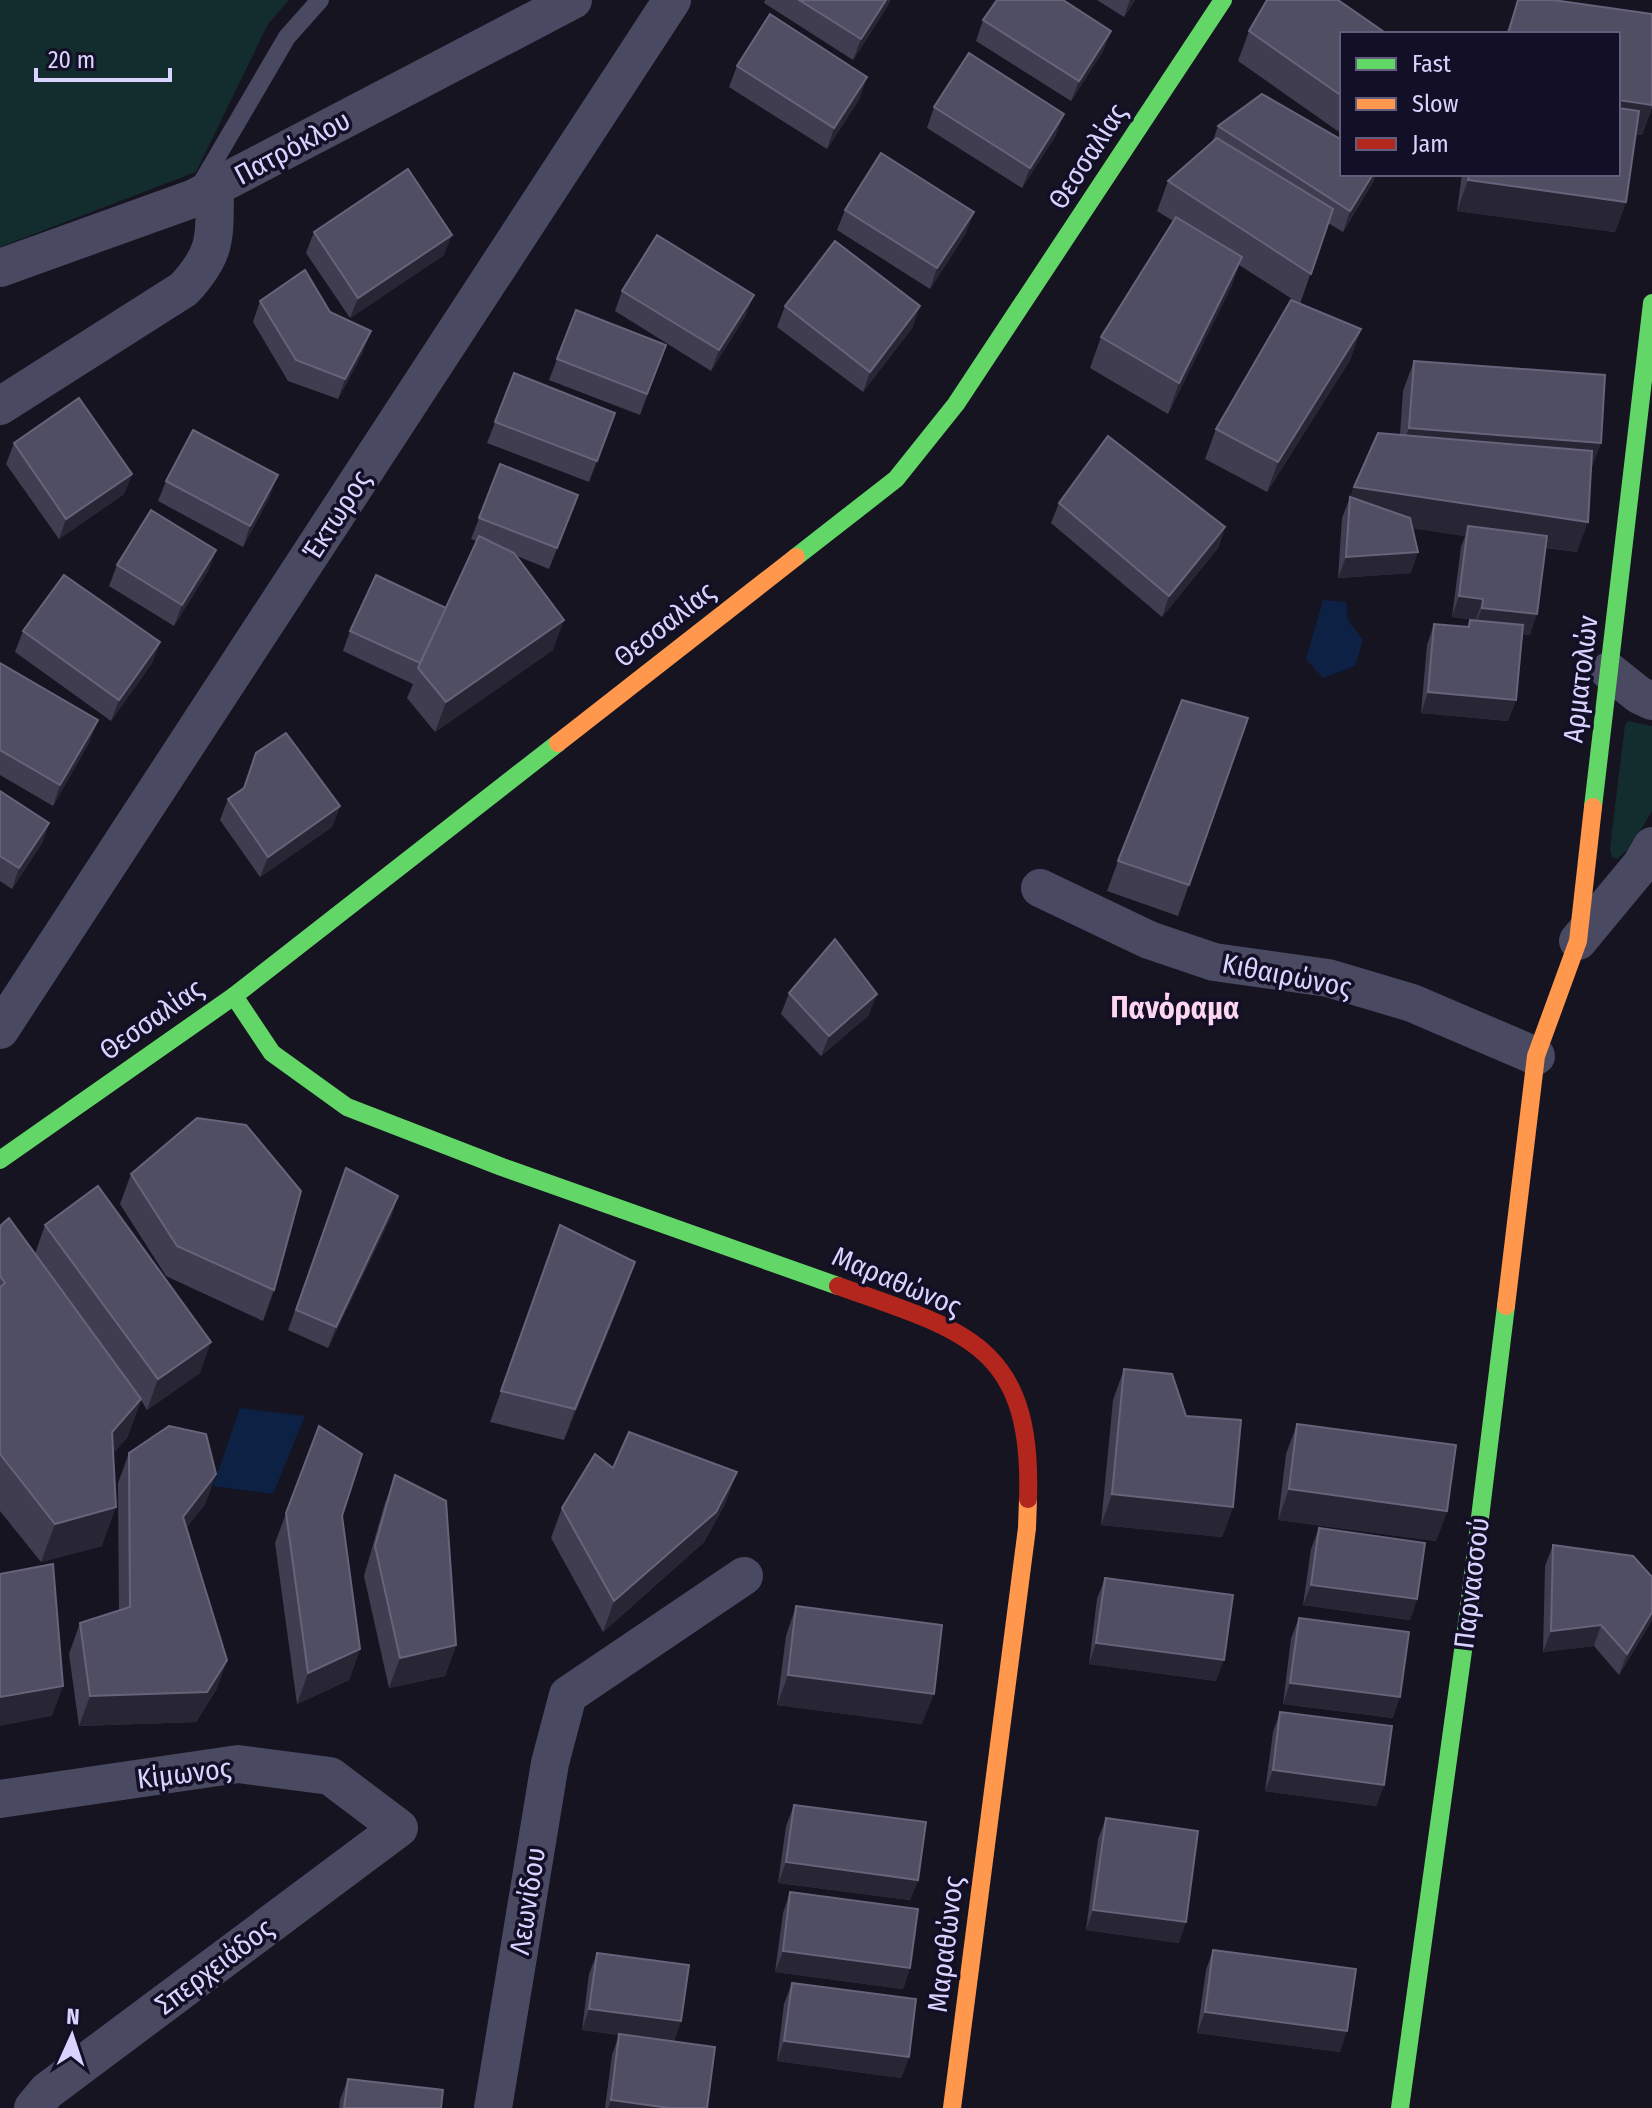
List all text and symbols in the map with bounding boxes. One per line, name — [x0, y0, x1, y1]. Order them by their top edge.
scale bar — [36, 32, 170, 82]
legend — [1340, 32, 1620, 176]
text: 20 m — [48, 46, 95, 74]
text: Fast — [1412, 50, 1451, 78]
text: Slow — [1412, 90, 1459, 118]
street label: Θεσσαλίας — [1041, 97, 1134, 215]
street label: Πατρόκλου — [229, 103, 356, 192]
text: Jam — [1412, 130, 1449, 158]
street label: Έκτωρος — [295, 464, 378, 566]
street label: Θεσσαλίας — [607, 575, 722, 674]
street label: Αρματολών — [1556, 614, 1605, 744]
street label: Κιθαιρώνος — [1220, 947, 1354, 1004]
street label: Θεσσαλίας — [93, 972, 210, 1067]
district label: Πανόραμα — [1111, 990, 1239, 1026]
street label: Μαραθώνος — [827, 1239, 966, 1323]
street label: Παρνασσού — [1447, 1515, 1496, 1651]
street label: Κίμωνος — [135, 1751, 233, 1796]
street label: Λεωνίδου — [503, 1845, 552, 1957]
street label: Μαραθώνος — [921, 1874, 970, 2014]
street label: Σπερχειάδος — [149, 1911, 280, 2021]
north arrow — [32, 1996, 112, 2076]
text: N — [66, 2003, 80, 2030]

